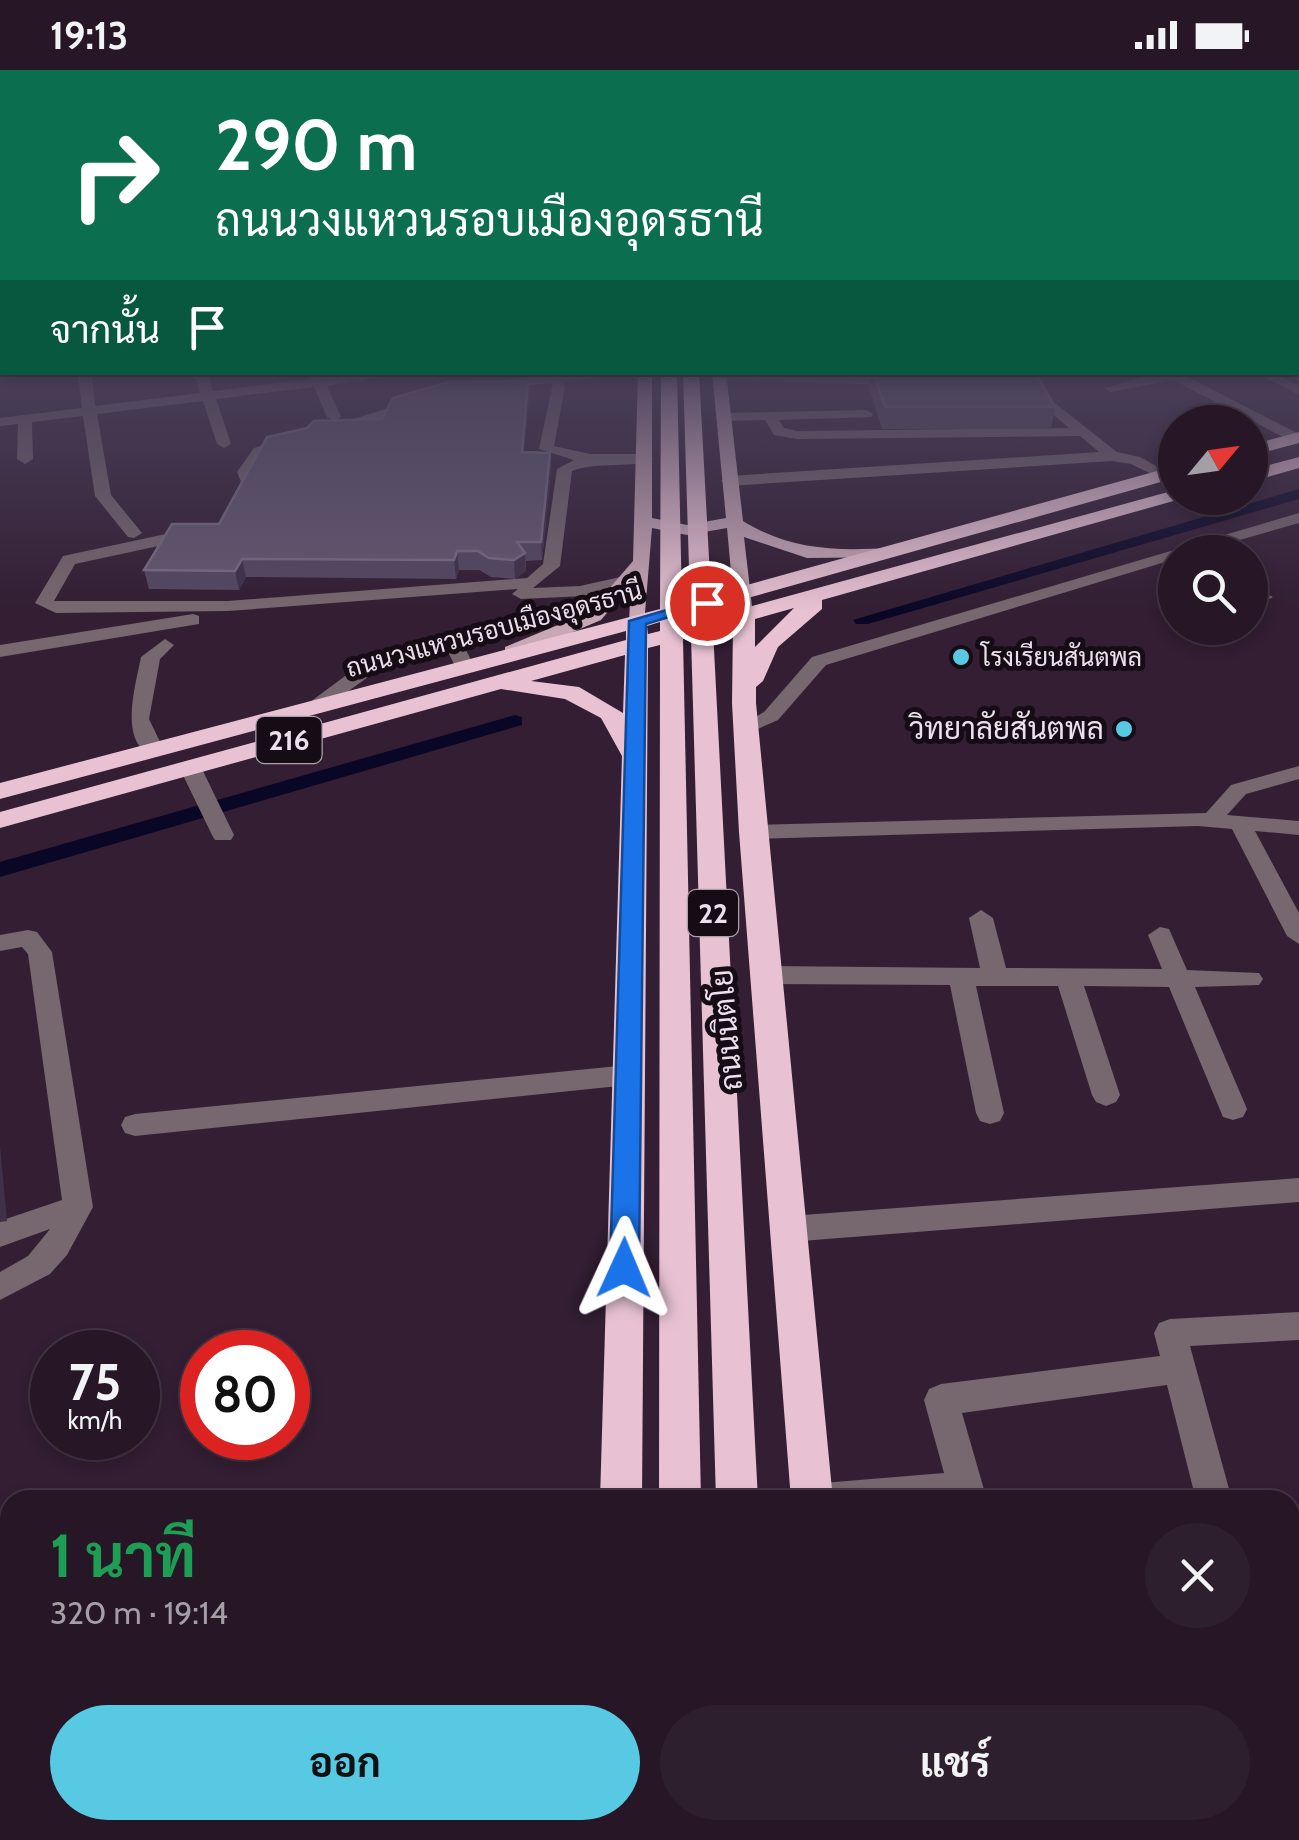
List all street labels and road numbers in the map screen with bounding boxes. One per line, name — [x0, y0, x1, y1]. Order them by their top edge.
street label: ถนนวงแหวนรอบเมืองอุดรธานี — [343, 574, 646, 686]
road number: 216 — [256, 717, 322, 763]
road number: 22 — [688, 890, 738, 936]
street label: ถนนนิตโย — [702, 968, 750, 1092]

